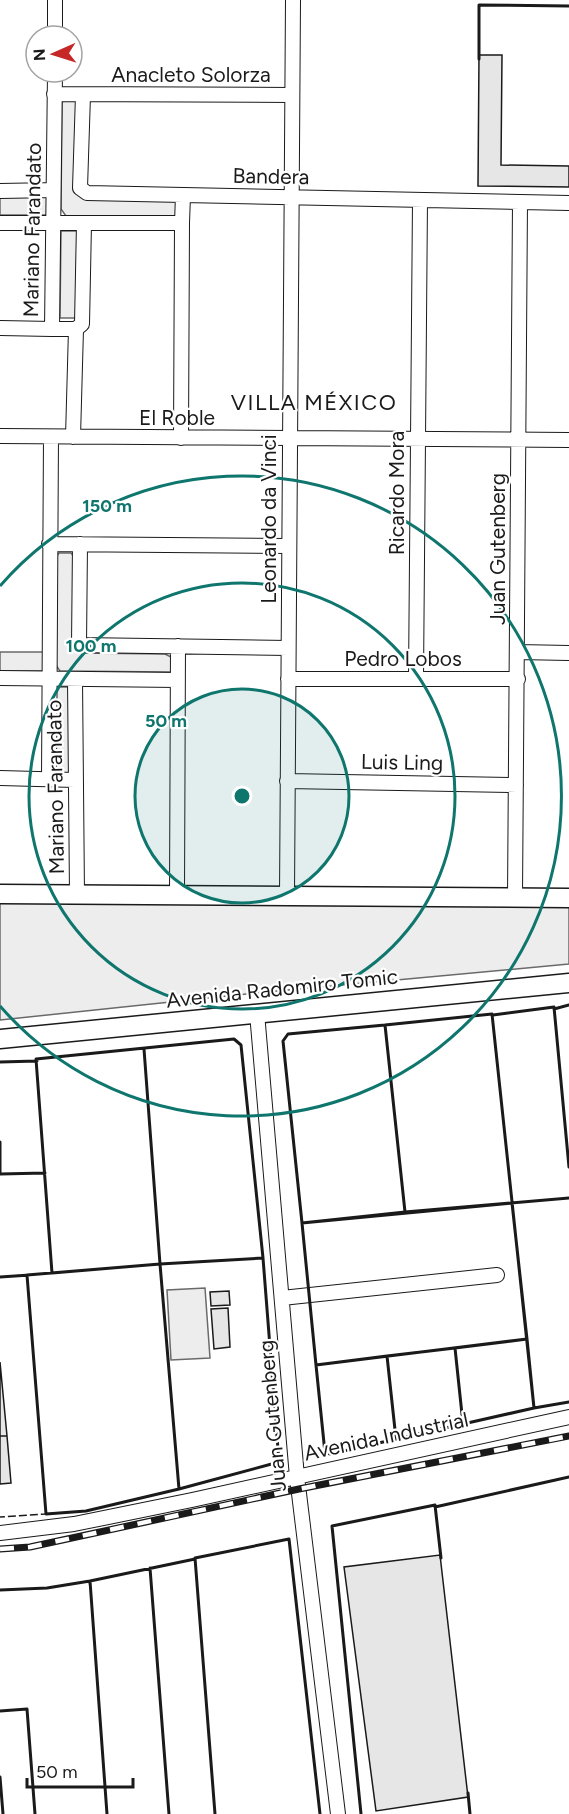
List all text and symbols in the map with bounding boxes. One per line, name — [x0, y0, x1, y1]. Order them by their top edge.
north arrow — [24, 24, 84, 84]
text: N — [30, 48, 49, 61]
street label: Anacleto Solorza — [111, 62, 271, 87]
street label: Mariano Farandato — [18, 142, 46, 318]
street label: Bandera — [232, 163, 310, 189]
district label: VILLA MÉXICO — [231, 389, 397, 416]
street label: El Roble — [139, 405, 215, 430]
street label: Ricardo Mora — [384, 431, 409, 555]
street label: Leonardo da Vinci — [256, 434, 281, 604]
street label: Juan Gutenberg — [485, 473, 510, 625]
text: 150 m — [82, 495, 132, 517]
text: 100 m — [66, 635, 116, 657]
street label: Pedro Lobos — [344, 646, 462, 671]
street label: Mariano Farandato — [41, 699, 69, 875]
text: 50 m — [145, 710, 187, 732]
street label: Luis Ling — [361, 749, 443, 775]
centre of rings — [232, 786, 252, 806]
street label: Avenida Radomiro Tomic — [165, 963, 399, 1013]
street label: Juan Gutenberg — [253, 1339, 291, 1493]
street label: Avenida Industrial — [302, 1406, 470, 1466]
scale bar — [27, 1751, 134, 1789]
text: 50 m — [36, 1761, 78, 1783]

